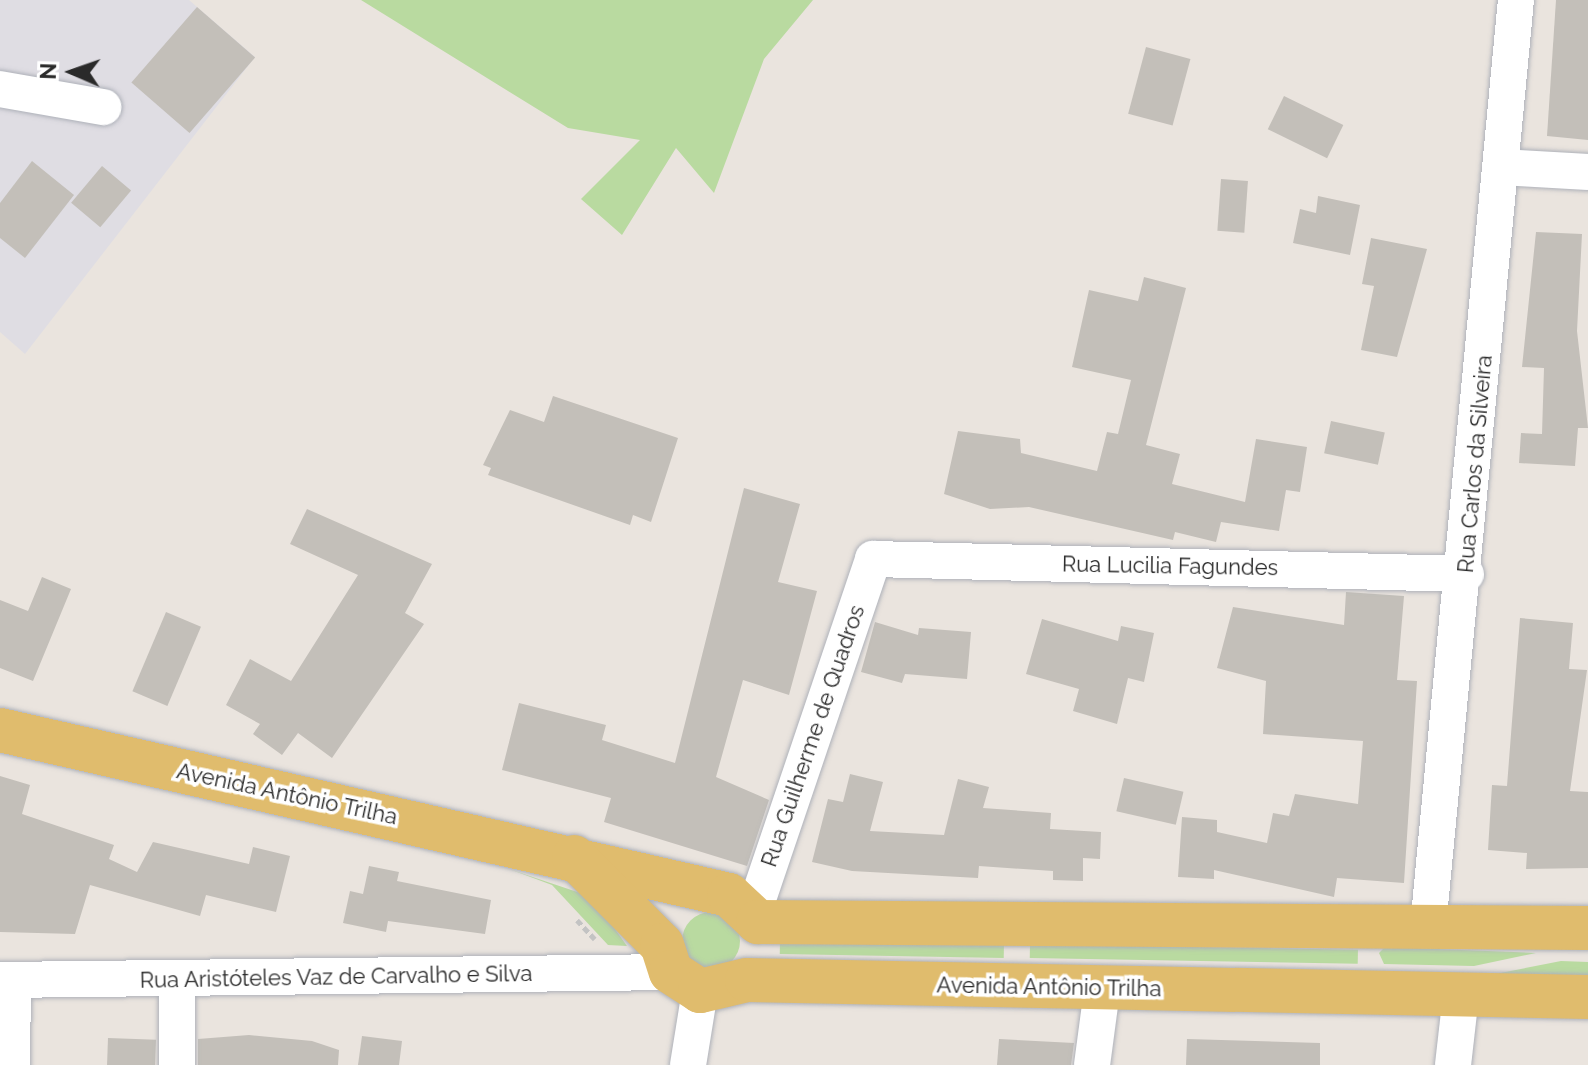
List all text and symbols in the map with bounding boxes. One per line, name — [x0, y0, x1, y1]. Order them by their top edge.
north arrow — [32, 32, 112, 112]
text: N — [35, 62, 61, 80]
street label: Rua Carlos da Silveira — [1452, 354, 1498, 574]
street label: Rua Lucilia Fagundes — [1062, 551, 1278, 581]
street label: Rua Guilherme de Quadros — [756, 602, 870, 870]
street label: Avenida Antônio Trilha — [174, 758, 400, 830]
street label: Rua Aristóteles Vaz de Carvalho e Silva — [139, 960, 533, 994]
street label: Avenida Antônio Trilha — [936, 972, 1162, 1002]

